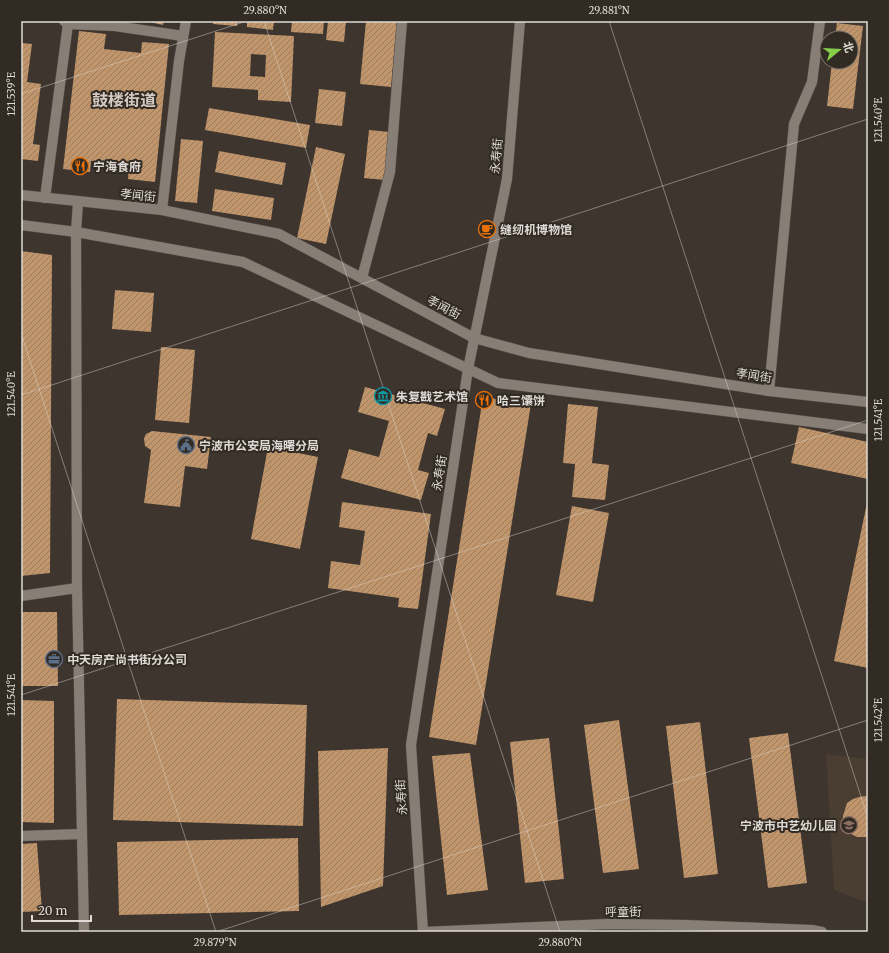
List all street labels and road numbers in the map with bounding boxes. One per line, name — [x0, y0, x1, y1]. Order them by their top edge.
street label: 永寿街 — [487, 137, 505, 175]
street label: 孝闻街 — [119, 186, 157, 204]
street label: 孝闻街 — [425, 292, 463, 322]
street label: 孝闻街 — [735, 365, 773, 385]
street label: 永寿街 — [429, 454, 449, 492]
street label: 永寿街 — [392, 779, 410, 815]
street label: 呼童街 — [605, 904, 641, 919]

